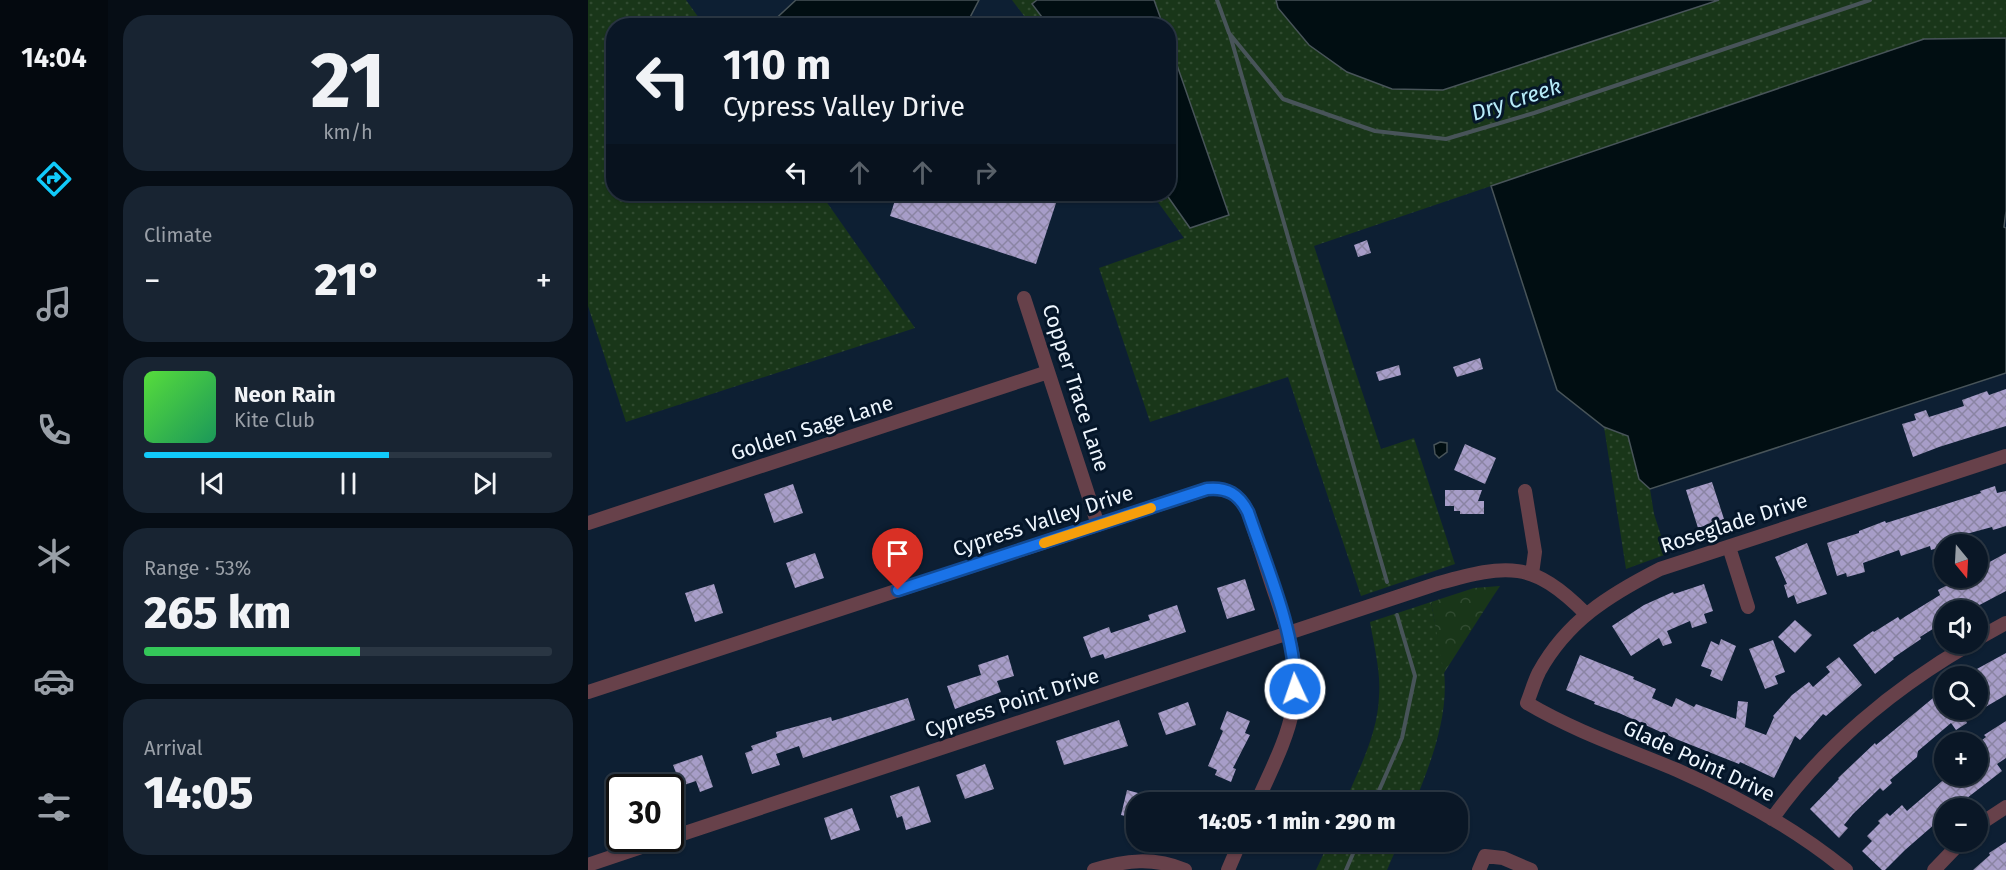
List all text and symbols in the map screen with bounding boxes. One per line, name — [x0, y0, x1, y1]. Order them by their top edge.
text: 21 — [311, 34, 385, 128]
text: 110 m — [723, 40, 831, 90]
text: 14:04 — [21, 42, 87, 74]
icon: left — [624, 42, 702, 120]
water label: Dry Creek — [1468, 72, 1565, 127]
text: Cypress Valley Drive — [723, 91, 965, 123]
text: km/h — [323, 120, 373, 144]
icon: left — [780, 156, 813, 189]
icon: ahead — [843, 156, 876, 189]
icon: ahead — [906, 156, 939, 189]
icon: right — [969, 156, 1002, 189]
icon: directions — [33, 158, 75, 200]
text: Climate — [144, 223, 212, 247]
text: 21° — [314, 253, 382, 307]
text: − — [144, 261, 161, 301]
text: + — [536, 261, 552, 301]
icon: music — [33, 283, 75, 325]
street label: Copper Trace Lane — [1037, 301, 1115, 475]
text: Neon Rain — [234, 381, 336, 408]
street label: Golden Sage Lane — [728, 390, 896, 466]
text: Kite Club — [234, 408, 315, 432]
icon: phone — [33, 409, 75, 451]
icon: previous — [196, 467, 229, 500]
icon: pause — [332, 467, 365, 500]
icon: next — [468, 467, 501, 500]
street label: Cypress Valley Drive — [950, 480, 1136, 562]
street label: Roseglade Drive — [1657, 487, 1811, 559]
pin — [872, 528, 923, 590]
north arrow — [1934, 534, 1988, 588]
map controls — [1934, 534, 1988, 852]
icon: climate — [33, 535, 75, 577]
icon: arrive — [881, 537, 914, 570]
text: Range · 53% — [144, 556, 251, 580]
text: 265 km — [144, 586, 291, 640]
button: sound — [1934, 600, 1988, 654]
position arrow — [1263, 657, 1327, 721]
icon: car — [33, 660, 75, 702]
street label: Cypress Point Drive — [922, 663, 1102, 743]
button: search — [1934, 666, 1988, 720]
street label: Glade Point Drive — [1619, 714, 1779, 808]
button: + — [1934, 732, 1988, 786]
text: Arrival — [144, 736, 203, 760]
text: 14:05 — [144, 766, 253, 820]
speed limit sign: 30 — [606, 774, 684, 852]
icon: filters — [33, 786, 75, 828]
button: − — [1934, 798, 1988, 852]
text: 14:05 · 1 min · 290 m — [1198, 808, 1396, 835]

